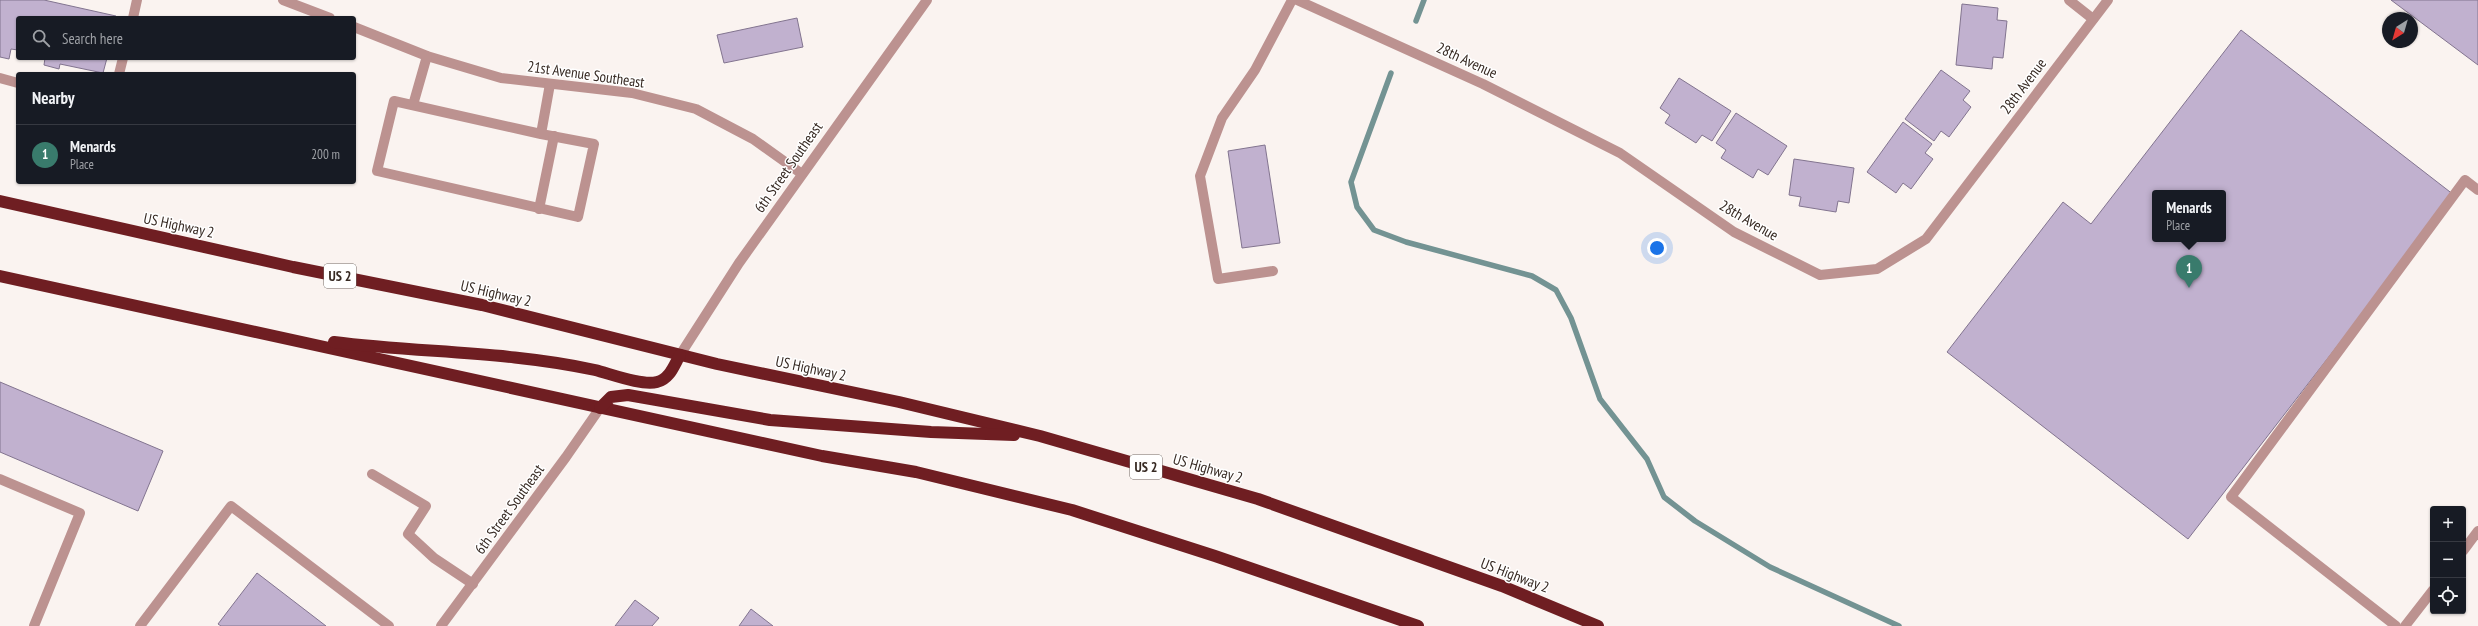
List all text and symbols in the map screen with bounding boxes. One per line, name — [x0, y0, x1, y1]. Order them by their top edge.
north arrow — [2382, 12, 2418, 48]
search box — [16, 16, 356, 60]
icon: search — [30, 27, 52, 49]
text: Search here — [62, 29, 123, 48]
street label: 28th Avenue — [1434, 38, 1500, 82]
street label: 28th Avenue — [1996, 54, 2050, 118]
street label: 21st Avenue Southeast — [526, 56, 646, 92]
text: Nearby — [32, 87, 75, 109]
street label: 6th Street Southeast — [750, 118, 826, 216]
text: Menards — [70, 137, 116, 156]
text: 1 — [42, 146, 48, 163]
text: 200 m — [311, 146, 340, 163]
text: Place — [70, 156, 94, 173]
popup — [2152, 190, 2226, 242]
street label: 28th Avenue — [1716, 196, 1782, 244]
text: Menards — [2166, 198, 2212, 217]
street label: US Highway 2 — [142, 208, 216, 242]
text: Place — [2166, 217, 2190, 234]
your location — [1647, 238, 1667, 258]
pin: 1 — [2176, 255, 2202, 288]
road number: US 2 — [324, 264, 356, 288]
street label: US Highway 2 — [459, 276, 533, 310]
street label: US Highway 2 — [774, 351, 848, 385]
street label: US Highway 2 — [1171, 449, 1245, 487]
road number: US 2 — [1130, 455, 1162, 479]
street label: 6th Street Southeast — [470, 460, 548, 558]
map controls — [2430, 506, 2466, 614]
button: + — [2430, 506, 2466, 542]
button: − — [2430, 542, 2466, 578]
street label: US Highway 2 — [1478, 553, 1552, 597]
button: locate — [2430, 578, 2466, 614]

